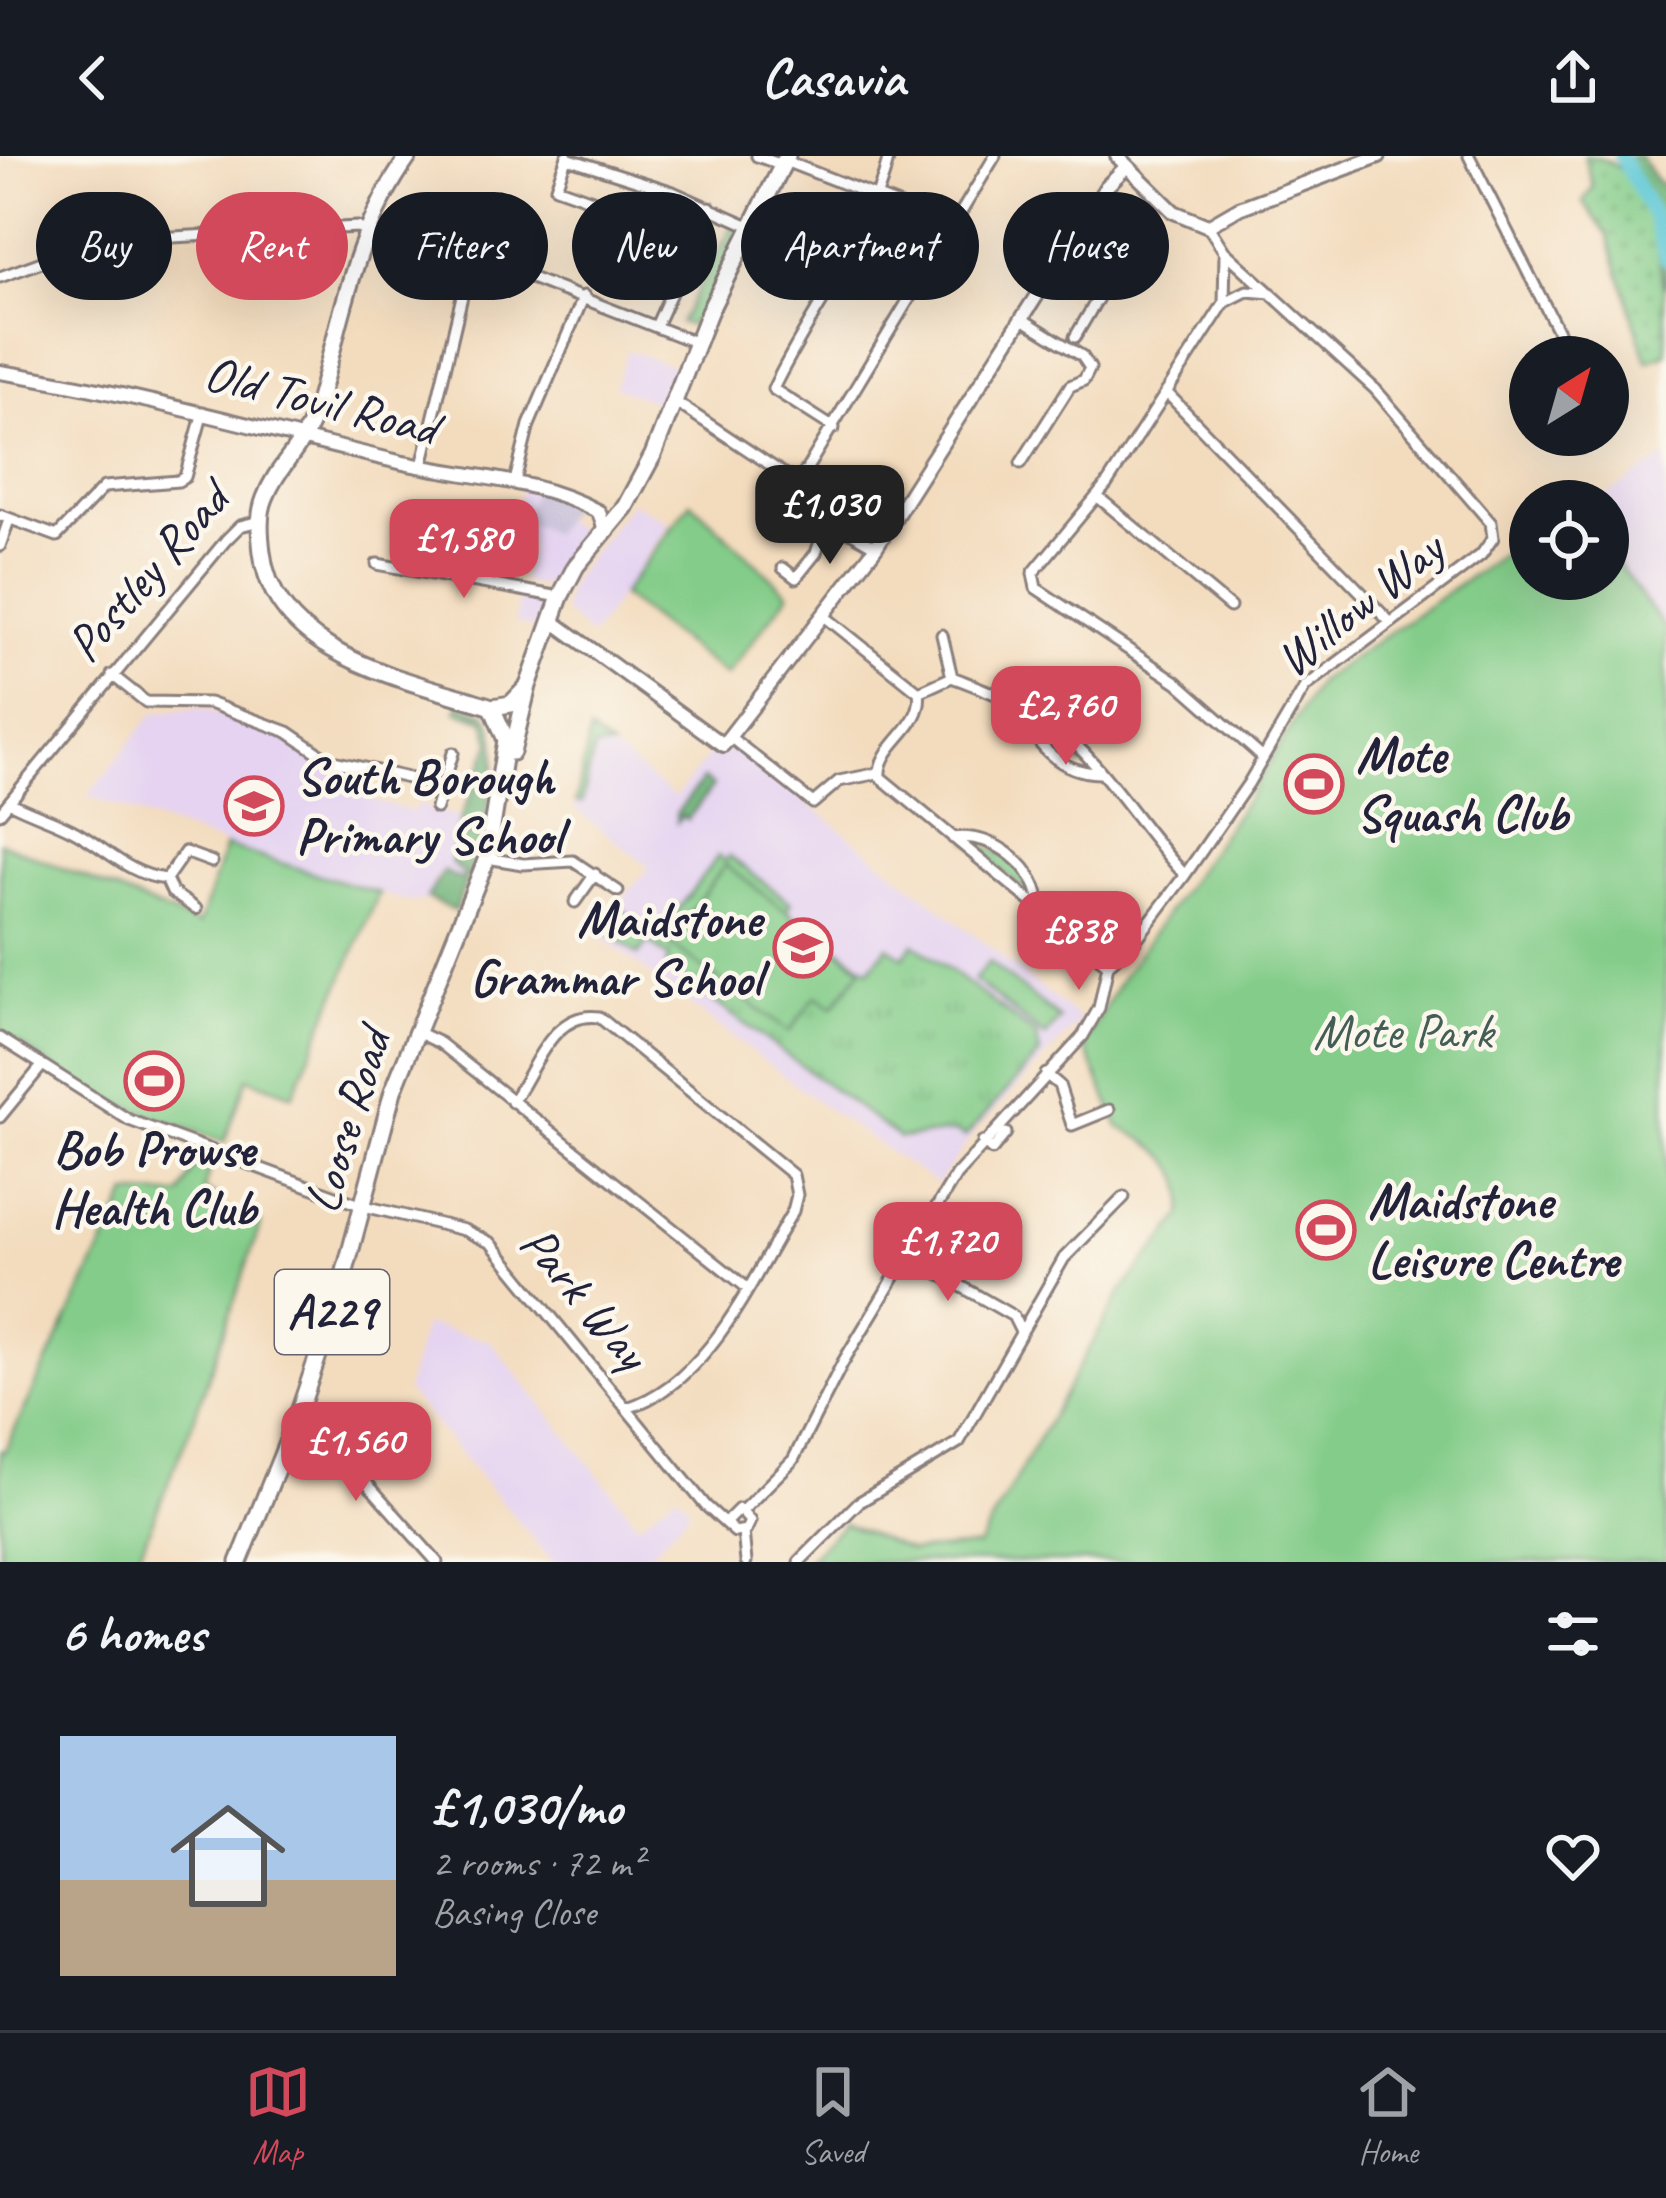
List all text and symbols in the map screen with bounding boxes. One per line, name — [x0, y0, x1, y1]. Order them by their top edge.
text: Casavia — [761, 44, 905, 112]
icon: back — [60, 45, 126, 111]
icon: share — [1540, 45, 1606, 111]
chip: Buy — [36, 192, 172, 300]
chip: Rent — [196, 192, 348, 300]
chip: Filters — [372, 192, 548, 300]
chip: New — [572, 192, 717, 300]
chip: Apartment — [741, 192, 979, 300]
chip: House — [1003, 192, 1169, 300]
north arrow — [1509, 336, 1629, 456]
map controls — [1509, 336, 1629, 600]
street label: Old Tovil Road — [198, 340, 452, 462]
street label: Postley Road — [52, 463, 247, 675]
pin: £1,030 — [732, 465, 928, 567]
text: £1,030 — [782, 479, 878, 528]
button: locate — [1509, 480, 1629, 600]
pin: £1,580 — [366, 499, 562, 601]
text: £1,580 — [417, 513, 511, 562]
street label: Willow Way — [1262, 515, 1458, 691]
pin: £2,760 — [968, 666, 1164, 768]
text: £2,760 — [1018, 680, 1114, 729]
place label: Mote Squash Club — [1356, 723, 1571, 846]
place label: South Borough Primary School — [296, 745, 572, 868]
sports icon: Mote Squash Club — [1283, 753, 1345, 815]
school or university icon: South Borough Primary School — [223, 775, 285, 837]
place label: Maidstone Grammar School — [470, 887, 771, 1010]
pin: £838 — [1008, 891, 1150, 993]
text: £838 — [1044, 905, 1114, 954]
school or university icon: Maidstone Grammar School — [772, 917, 834, 979]
park label: Mote Park — [1313, 999, 1496, 1063]
street label: Loose Road — [289, 1014, 407, 1220]
sports icon: Bob Prowse Health Club — [123, 1050, 185, 1112]
place label: Bob Prowse Health Club — [52, 1117, 260, 1240]
place label: Maidstone Leisure Centre — [1368, 1169, 1622, 1292]
sports icon: Maidstone Leisure Centre — [1295, 1199, 1357, 1261]
pin: £1,720 — [850, 1202, 1046, 1304]
street label: Park Way — [507, 1212, 666, 1385]
text: £1,720 — [900, 1216, 996, 1265]
road number: A229 — [275, 1270, 389, 1354]
pin: £1,560 — [258, 1402, 454, 1504]
text: £1,560 — [308, 1416, 404, 1465]
icon: filters — [1540, 1601, 1606, 1667]
text: 6 homes — [60, 1602, 205, 1666]
text: £1,030/mo — [432, 1775, 622, 1839]
icon: home — [156, 1784, 300, 1928]
icon: heart — [1540, 1823, 1606, 1889]
text: 2 rooms · 72 m² — [432, 1839, 643, 1888]
text: Basing Close — [432, 1888, 596, 1937]
tab: Map — [245, 2059, 311, 2173]
tab: Saved — [800, 2059, 866, 2173]
tab: Home — [1355, 2059, 1421, 2173]

